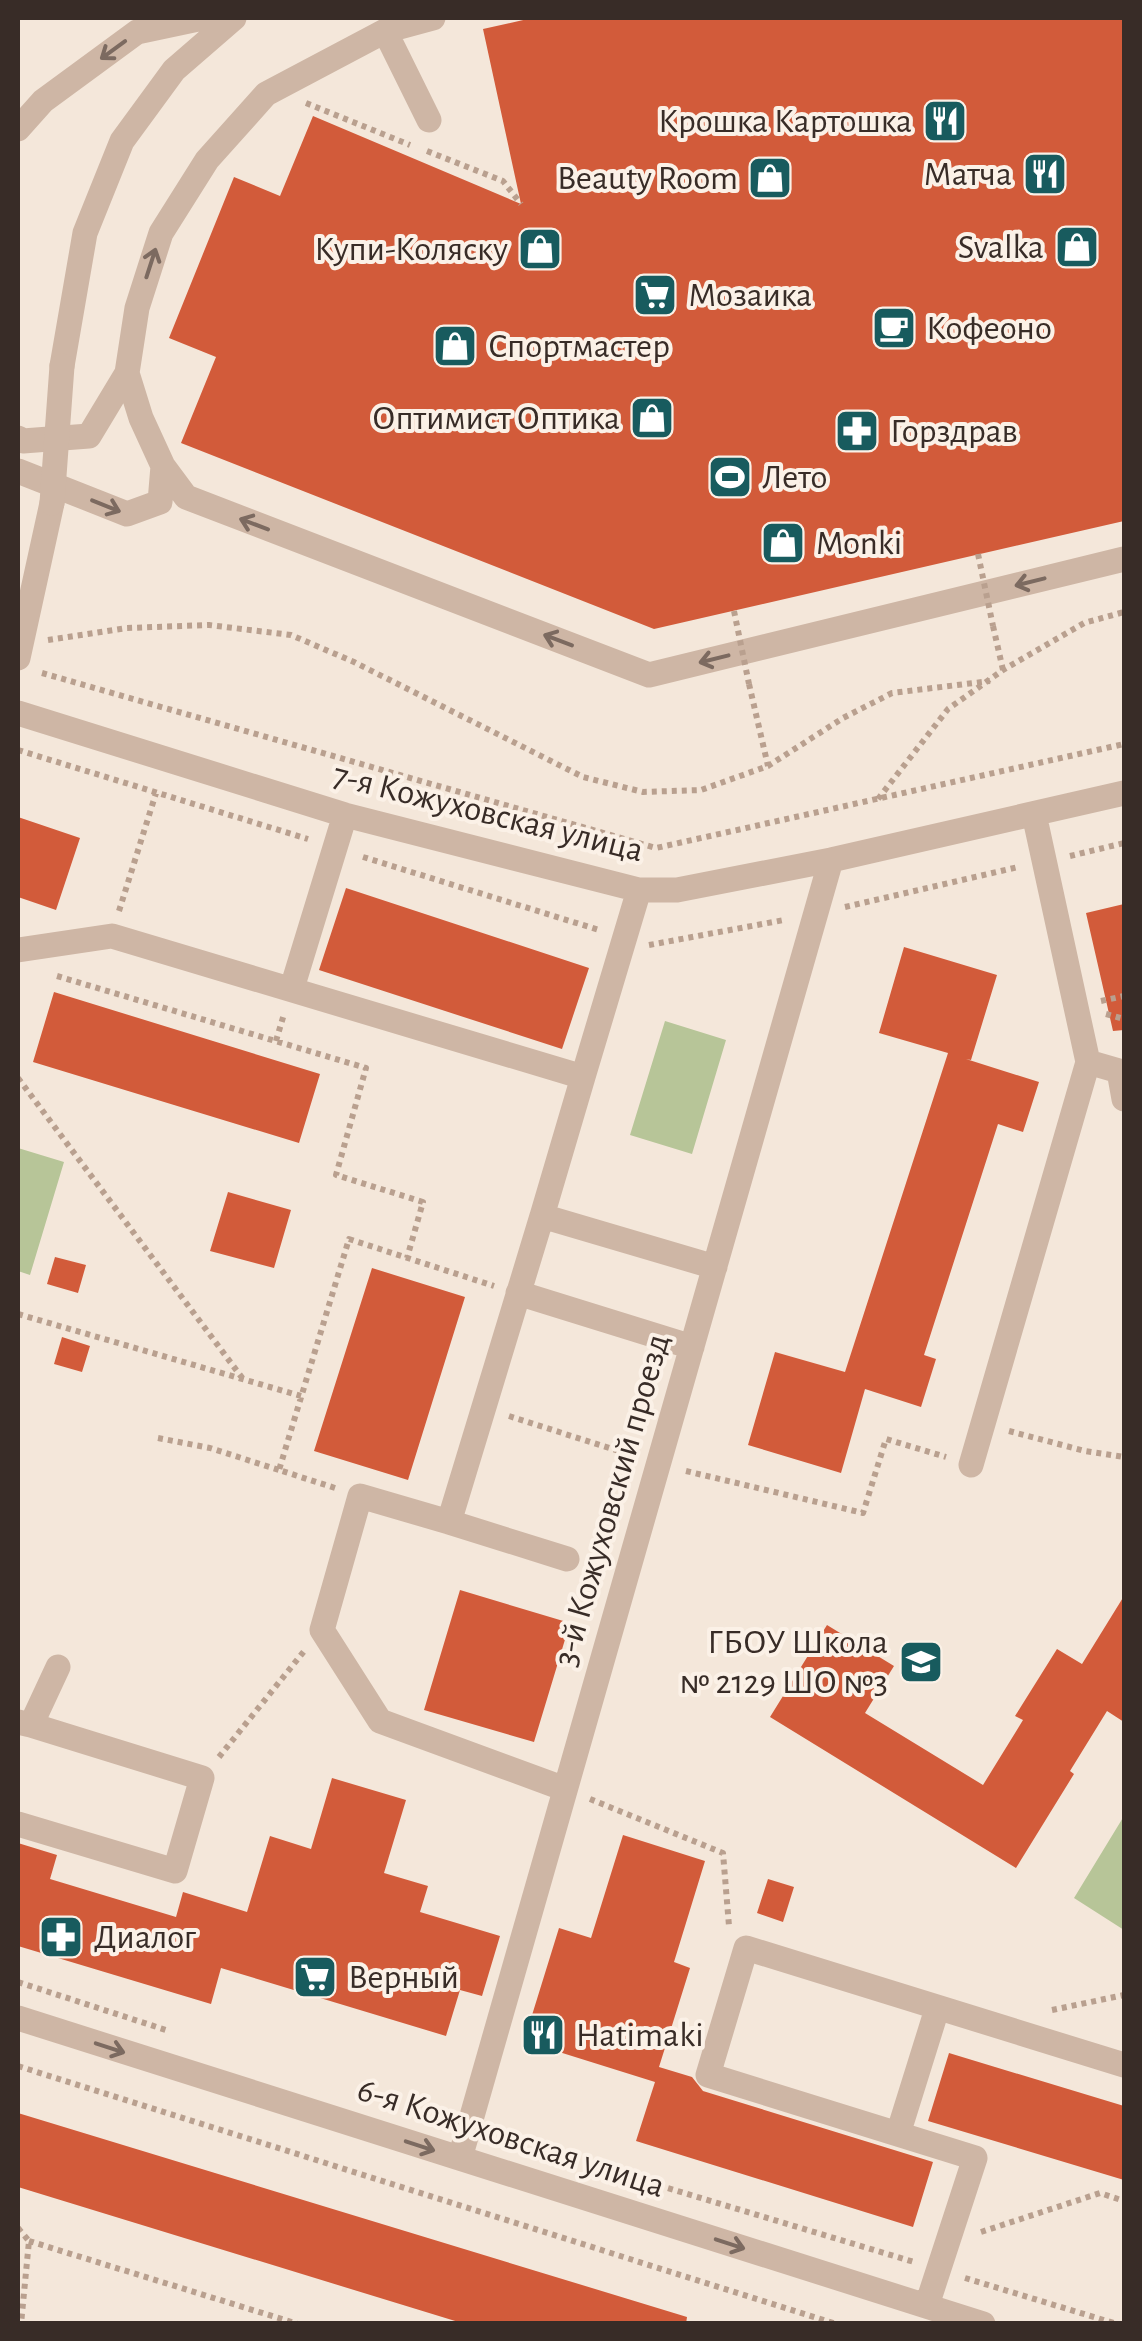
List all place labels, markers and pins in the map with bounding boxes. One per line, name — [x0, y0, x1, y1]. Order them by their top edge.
restaurant icon: Крошка Картошка — [922, 98, 968, 144]
place label: Крошка Картошка — [658, 104, 912, 139]
restaurant icon: Матча — [1022, 151, 1068, 197]
shop icon: Beauty Room — [747, 155, 793, 201]
place label: Матча — [923, 157, 1012, 192]
place label: Beauty Room — [557, 161, 738, 196]
shop icon: Svalka — [1054, 224, 1100, 270]
shop icon: Купи-Коляску — [517, 226, 563, 272]
place label: Svalka — [958, 230, 1044, 265]
place label: Купи-Коляску — [314, 232, 508, 267]
supermarket icon: Мозаика — [632, 272, 678, 318]
place label: Мозаика — [688, 278, 812, 313]
cafe icon: Кофеоно — [871, 305, 917, 351]
place label: Кофеоно — [926, 311, 1052, 346]
shop icon: Спортмастер — [432, 323, 478, 369]
place label: Спортмастер — [488, 329, 670, 364]
shop icon: Оптимист Оптика — [629, 395, 675, 441]
place label: Оптимист Оптика — [372, 401, 620, 436]
pharmacy icon: Горздрав — [834, 408, 880, 454]
place label: Горздрав — [890, 414, 1018, 449]
sports icon: Лето — [707, 454, 753, 500]
place label: Лето — [762, 460, 827, 495]
shop icon: Monki — [760, 520, 806, 566]
place label: Monki — [816, 526, 902, 561]
place label: ГБОУ Школа № 2129 ШО №3 — [679, 1625, 888, 1700]
school or university icon: ГБОУ Школа № 2129 ШО №3 — [898, 1639, 944, 1685]
pharmacy icon: Диалог — [38, 1914, 84, 1960]
place label: Диалог — [94, 1920, 197, 1955]
supermarket icon: Верный — [292, 1954, 338, 2000]
place label: Верный — [348, 1960, 459, 1995]
restaurant icon: Hatimaki — [520, 2012, 566, 2058]
place label: Hatimaki — [576, 2018, 704, 2053]

